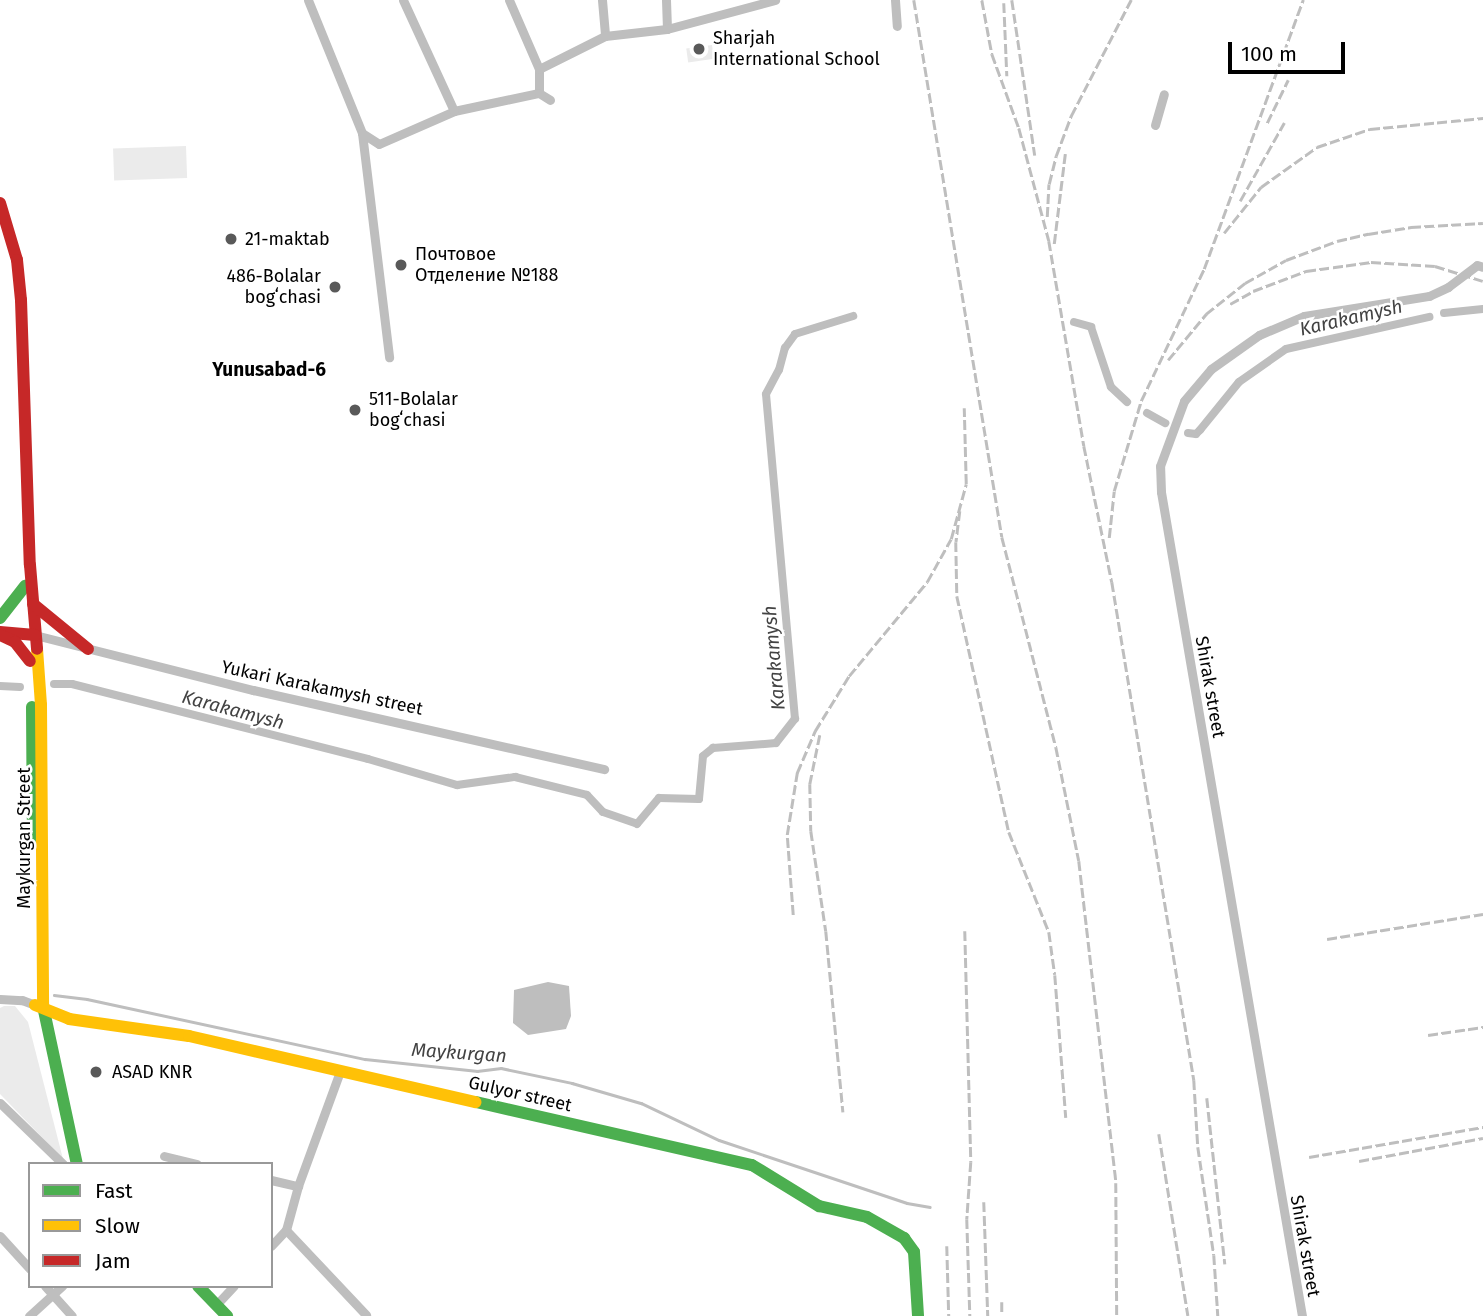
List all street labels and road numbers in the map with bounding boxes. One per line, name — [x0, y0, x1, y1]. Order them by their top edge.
street label: Shirak street — [1190, 634, 1230, 740]
street label: Yukari Karakamysh street — [219, 656, 425, 720]
street label: Maykurgan Street — [13, 767, 35, 909]
street label: Gulyor street — [466, 1072, 574, 1116]
street label: Shirak street — [1285, 1193, 1325, 1299]

